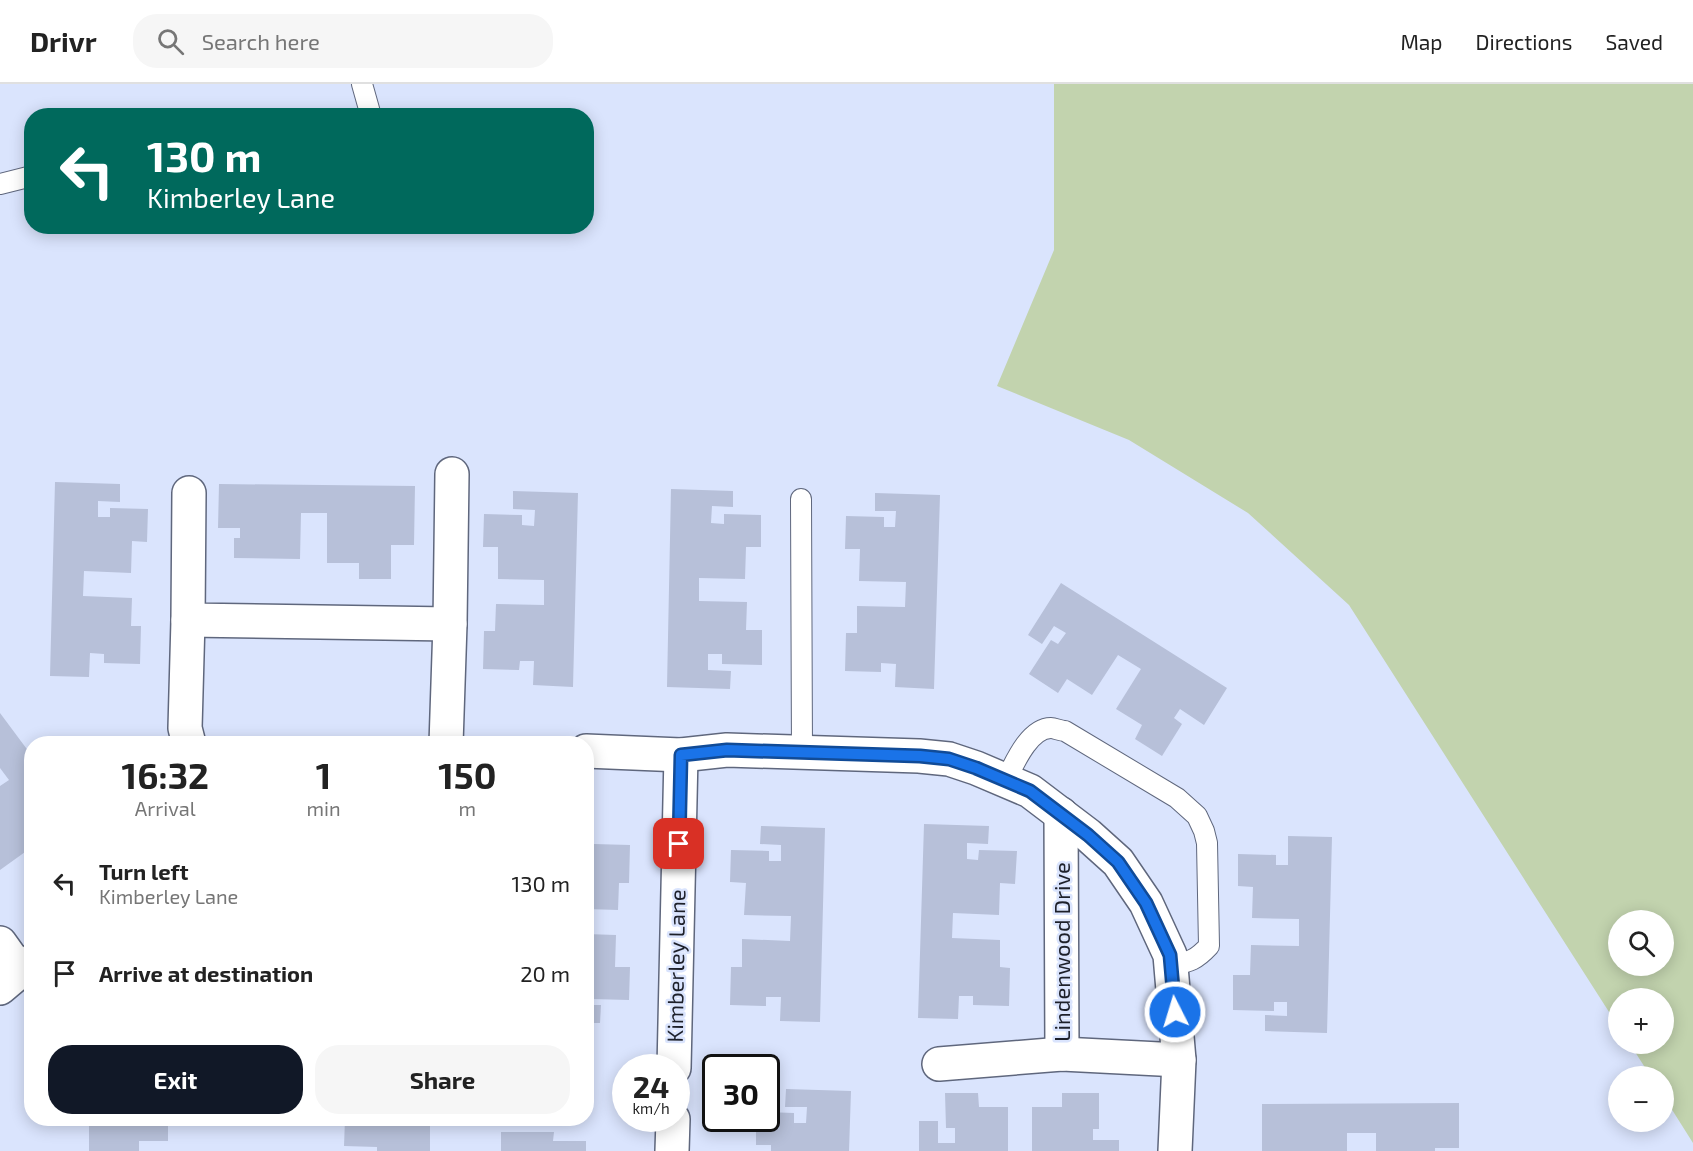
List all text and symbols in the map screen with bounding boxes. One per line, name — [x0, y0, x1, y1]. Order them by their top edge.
search box — [133, 14, 553, 68]
text: Drivr — [30, 24, 97, 58]
icon: search — [154, 25, 187, 58]
text: Search here — [202, 28, 320, 54]
text: Map — [1400, 29, 1443, 54]
text: Directions — [1476, 29, 1572, 54]
text: Saved — [1605, 29, 1663, 54]
text: 130 m — [147, 130, 262, 180]
icon: left — [48, 132, 126, 210]
text: Kimberley Lane — [147, 181, 335, 213]
text: 16:32 — [122, 753, 209, 796]
text: 1 — [316, 753, 331, 796]
text: 150 — [438, 753, 496, 796]
text: Arrival — [135, 796, 196, 820]
text: min — [307, 796, 341, 820]
text: m — [459, 796, 476, 820]
pin — [653, 818, 704, 869]
icon: arrive — [662, 827, 695, 860]
text: Turn left — [99, 858, 188, 884]
street label: Lindenwood Drive — [1048, 862, 1074, 1042]
icon: left — [48, 867, 81, 900]
text: 130 m — [512, 870, 570, 896]
text: Kimberley Lane — [99, 884, 238, 908]
street label: Kimberley Lane — [661, 889, 689, 1043]
map controls — [1608, 910, 1674, 1132]
button: search — [1608, 910, 1674, 976]
icon: arrive — [48, 957, 81, 990]
text: Arrive at destination — [99, 960, 313, 986]
text: 20 m — [520, 960, 570, 986]
position arrow — [1143, 980, 1207, 1044]
button: + — [1608, 988, 1674, 1054]
button: Exit — [48, 1045, 303, 1114]
button: Share — [315, 1045, 570, 1114]
speed limit sign: 30 — [702, 1054, 780, 1132]
button: − — [1608, 1066, 1674, 1132]
text: 24 — [633, 1068, 669, 1104]
text: km/h — [632, 1099, 670, 1117]

